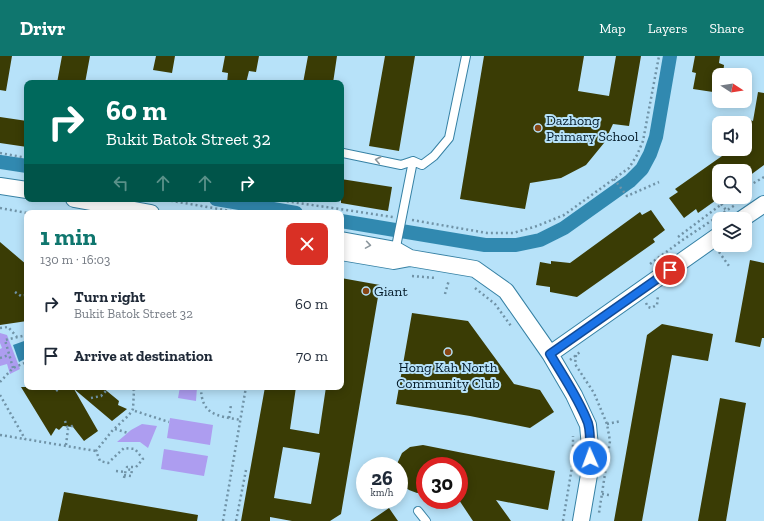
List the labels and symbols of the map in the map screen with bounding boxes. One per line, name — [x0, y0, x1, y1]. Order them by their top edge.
north arrow — [712, 68, 752, 108]
place label: Dazhong Primary School — [546, 112, 639, 145]
marker: Dazhong Primary School — [533, 123, 543, 133]
one-way arrow — [375, 156, 381, 164]
one-way arrow — [365, 240, 372, 249]
pin — [653, 253, 687, 287]
place label: Giant — [374, 283, 408, 300]
marker: Giant — [361, 286, 371, 296]
marker: Hong Kah North Community Club — [443, 347, 453, 357]
place label: Hong Kah North Community Club — [396, 359, 500, 392]
position arrow — [569, 437, 611, 479]
speed limit sign: 30 — [416, 457, 468, 509]

